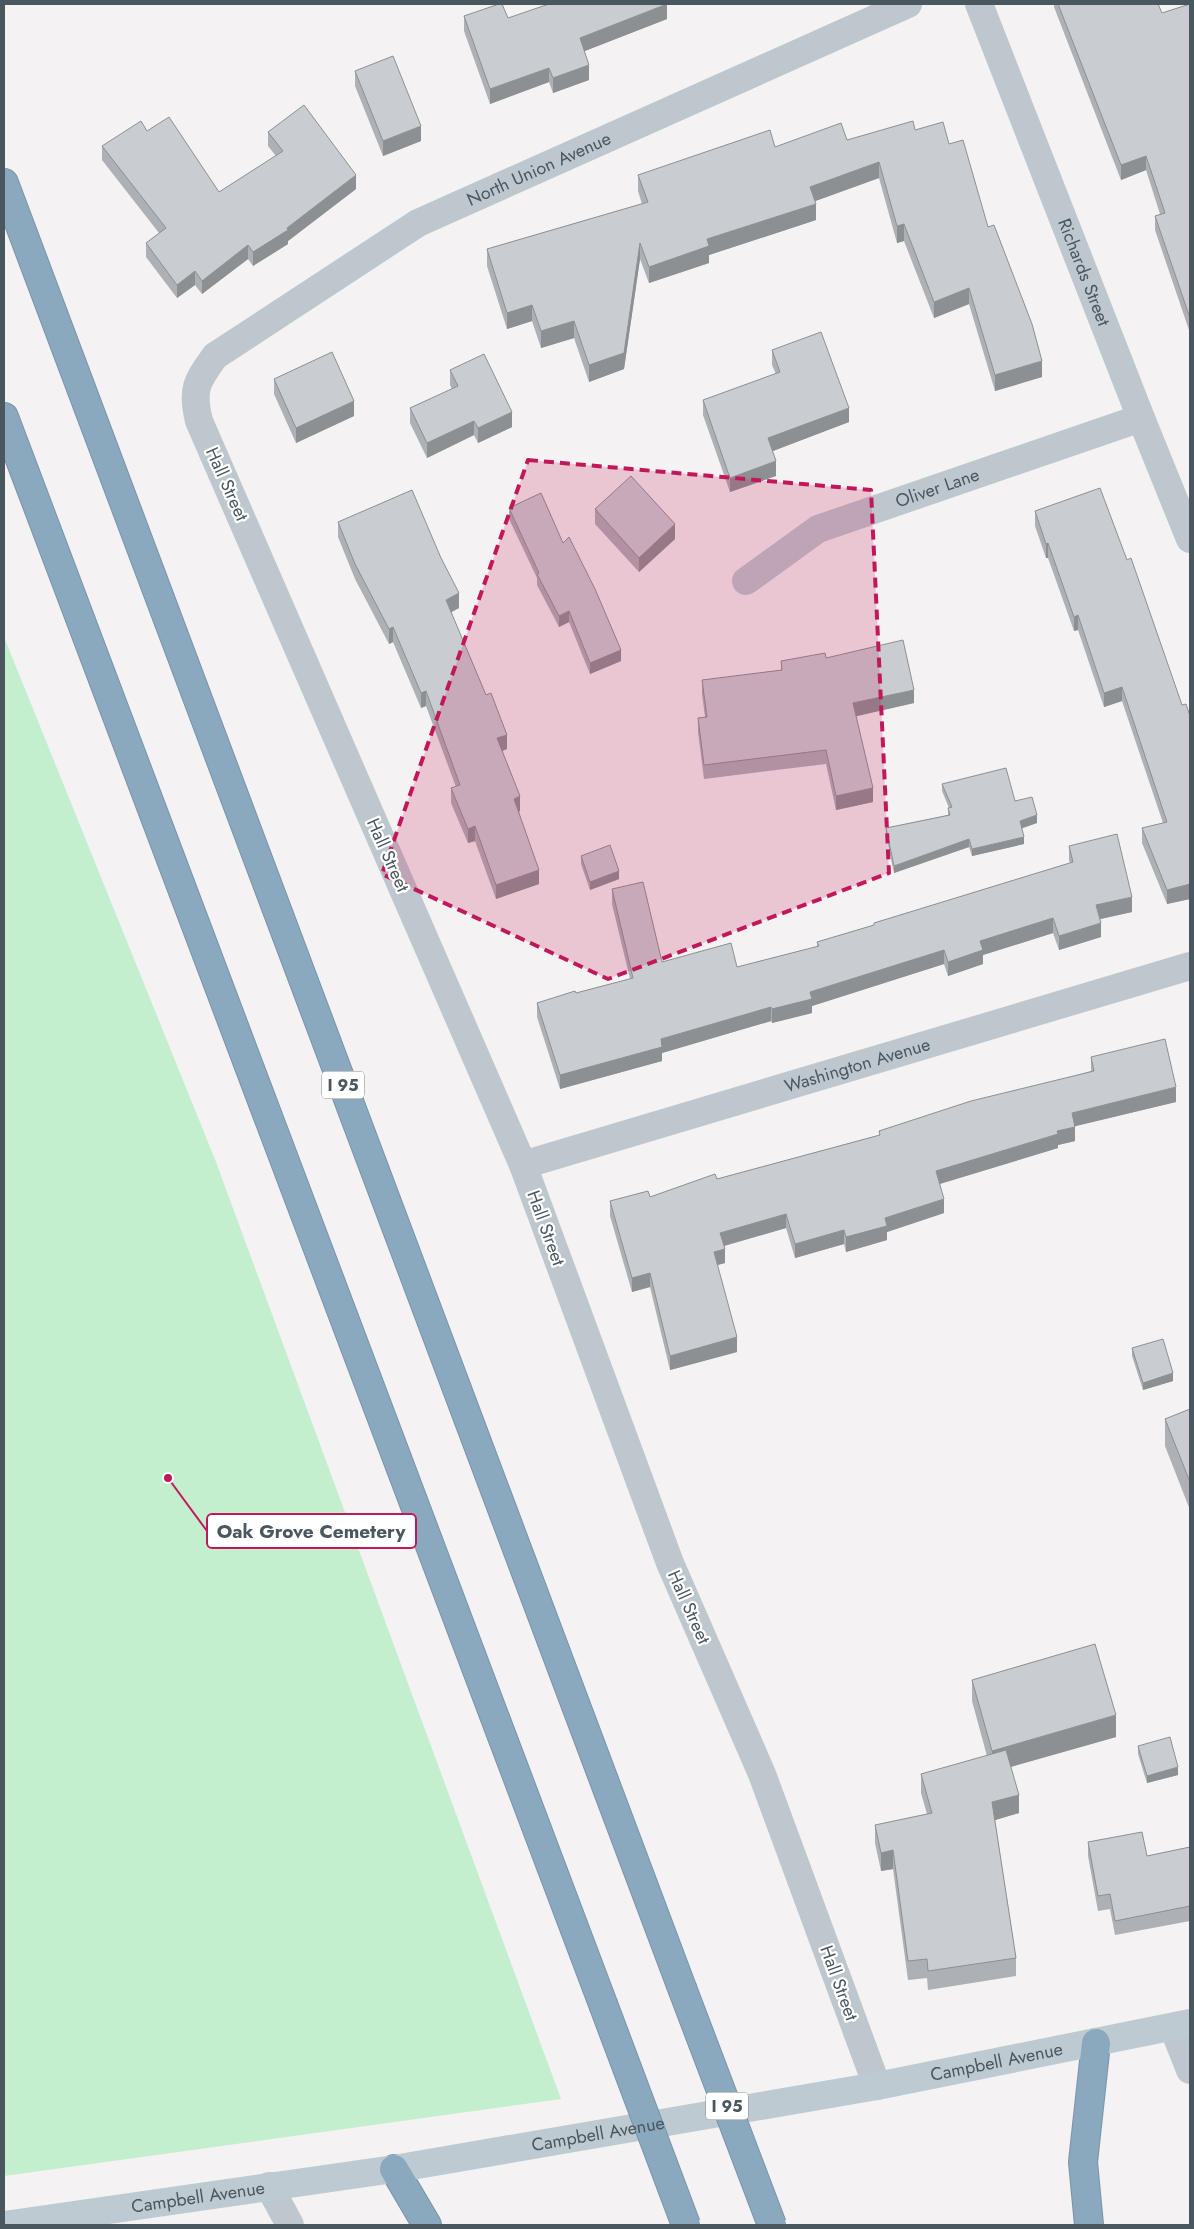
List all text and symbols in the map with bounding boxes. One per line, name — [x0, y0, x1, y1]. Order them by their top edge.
street label: North Union Avenue — [463, 125, 615, 213]
street label: Richards Street — [1051, 215, 1117, 330]
street label: Hall Street — [199, 443, 255, 526]
street label: Oliver Lane — [892, 462, 983, 514]
street label: Hall Street — [360, 814, 416, 897]
street label: Washington Avenue — [781, 1031, 933, 1099]
road number: I 95 — [322, 1072, 364, 1098]
street label: Hall Street — [520, 1187, 572, 1270]
callout: Oak Grove Cemetery — [207, 1514, 416, 1548]
text: Oak Grove Cemetery — [217, 1518, 406, 1545]
street label: Hall Street — [661, 1566, 717, 1649]
street label: Hall Street — [813, 1942, 865, 2025]
street label: Campbell Avenue — [928, 2036, 1065, 2088]
road number: I 95 — [706, 2092, 748, 2120]
street label: Campbell Avenue — [529, 2110, 667, 2158]
street label: Campbell Avenue — [130, 2175, 267, 2220]

